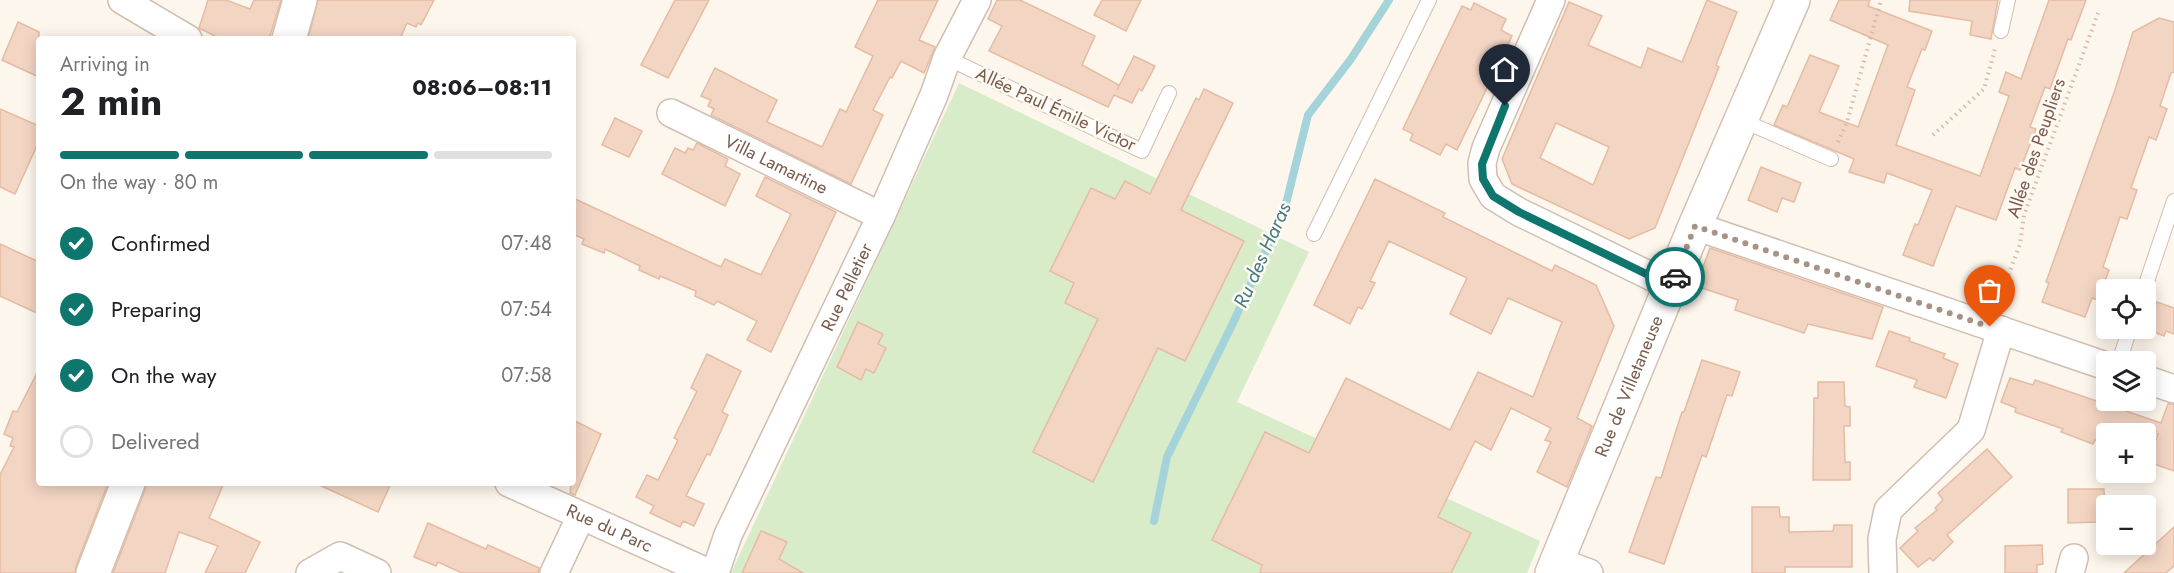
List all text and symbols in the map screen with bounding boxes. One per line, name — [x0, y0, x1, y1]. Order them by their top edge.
pin — [1479, 44, 1530, 106]
text: Arriving in — [60, 50, 150, 79]
icon: home — [1488, 53, 1521, 86]
street label: Allée Paul Émile Victor — [972, 60, 1141, 158]
text: 08:06–08:11 — [412, 71, 552, 103]
text: 2 min — [60, 73, 162, 130]
street label: Allée des Peupliers — [2000, 75, 2072, 221]
street label: Villa Lamartine — [720, 128, 832, 201]
text: On the way · 80 m — [60, 168, 218, 197]
water label: Ru des Haras — [1226, 198, 1299, 312]
icon: check — [60, 227, 93, 260]
text: Confirmed — [111, 227, 210, 259]
text: 07:48 — [501, 229, 552, 258]
street label: Rue Pelletier — [815, 238, 879, 336]
courier — [1645, 247, 1705, 307]
icon: car — [1659, 261, 1692, 294]
pin — [1964, 265, 2015, 327]
icon: bag — [1973, 274, 2006, 307]
map controls — [2096, 279, 2156, 555]
button: locate — [2096, 279, 2156, 339]
icon: check — [60, 293, 93, 326]
text: Preparing — [111, 293, 202, 325]
text: 07:54 — [501, 295, 552, 324]
street label: Rue de Villetaneuse — [1588, 311, 1670, 461]
button: layers — [2096, 351, 2156, 411]
icon: check — [60, 359, 93, 392]
text: On the way — [111, 359, 216, 391]
text: 07:58 — [501, 361, 552, 390]
button: + — [2096, 423, 2156, 483]
text: Delivered — [111, 425, 200, 457]
button: − — [2096, 495, 2156, 555]
street label: Rue du Parc — [562, 497, 657, 559]

